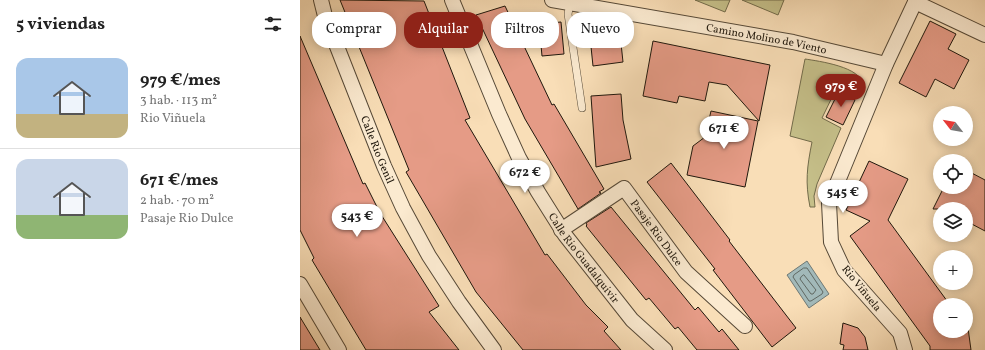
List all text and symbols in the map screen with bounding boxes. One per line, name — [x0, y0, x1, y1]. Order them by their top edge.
chip: Comprar — [312, 12, 396, 48]
chip: Alquilar — [404, 12, 483, 48]
chip: Filtros — [491, 12, 559, 48]
chip: Nuevo — [567, 12, 634, 48]
text: 5 viviendas — [16, 13, 105, 36]
icon: filters — [262, 13, 284, 35]
street label: Camino Molino de Viento — [705, 21, 828, 59]
text: 979 €/mes — [140, 69, 221, 92]
icon: home — [48, 74, 96, 122]
pin: 979 € — [813, 74, 869, 108]
text: 979 € — [825, 78, 857, 96]
text: 3 hab. · 113 m² — [140, 92, 217, 110]
north arrow — [933, 106, 973, 146]
map controls — [933, 106, 973, 338]
text: Rio Viñuela — [140, 110, 206, 128]
street label: Calle Rio Genil — [356, 114, 397, 186]
pin: 671 € — [696, 116, 752, 150]
text: 671 € — [709, 120, 739, 138]
button: locate — [933, 154, 973, 194]
pin: 672 € — [497, 160, 553, 194]
text: 672 € — [509, 164, 541, 182]
text: 671 €/mes — [140, 169, 218, 192]
icon: home — [48, 175, 96, 223]
pin: 545 € — [815, 180, 871, 214]
text: 545 € — [827, 184, 859, 202]
text: 2 hab. · 70 m² — [140, 192, 214, 210]
street label: Pasaje Rio Dulce — [626, 197, 685, 270]
button: layers — [933, 202, 973, 242]
pin: 543 € — [329, 204, 385, 238]
text: 543 € — [341, 208, 373, 226]
text: Pasaje Rio Dulce — [140, 210, 234, 228]
street label: Calle Rio Guadalquivir — [544, 210, 622, 307]
button: + — [933, 250, 973, 290]
street label: Rio Viñuela — [838, 263, 884, 316]
button: − — [933, 298, 973, 338]

